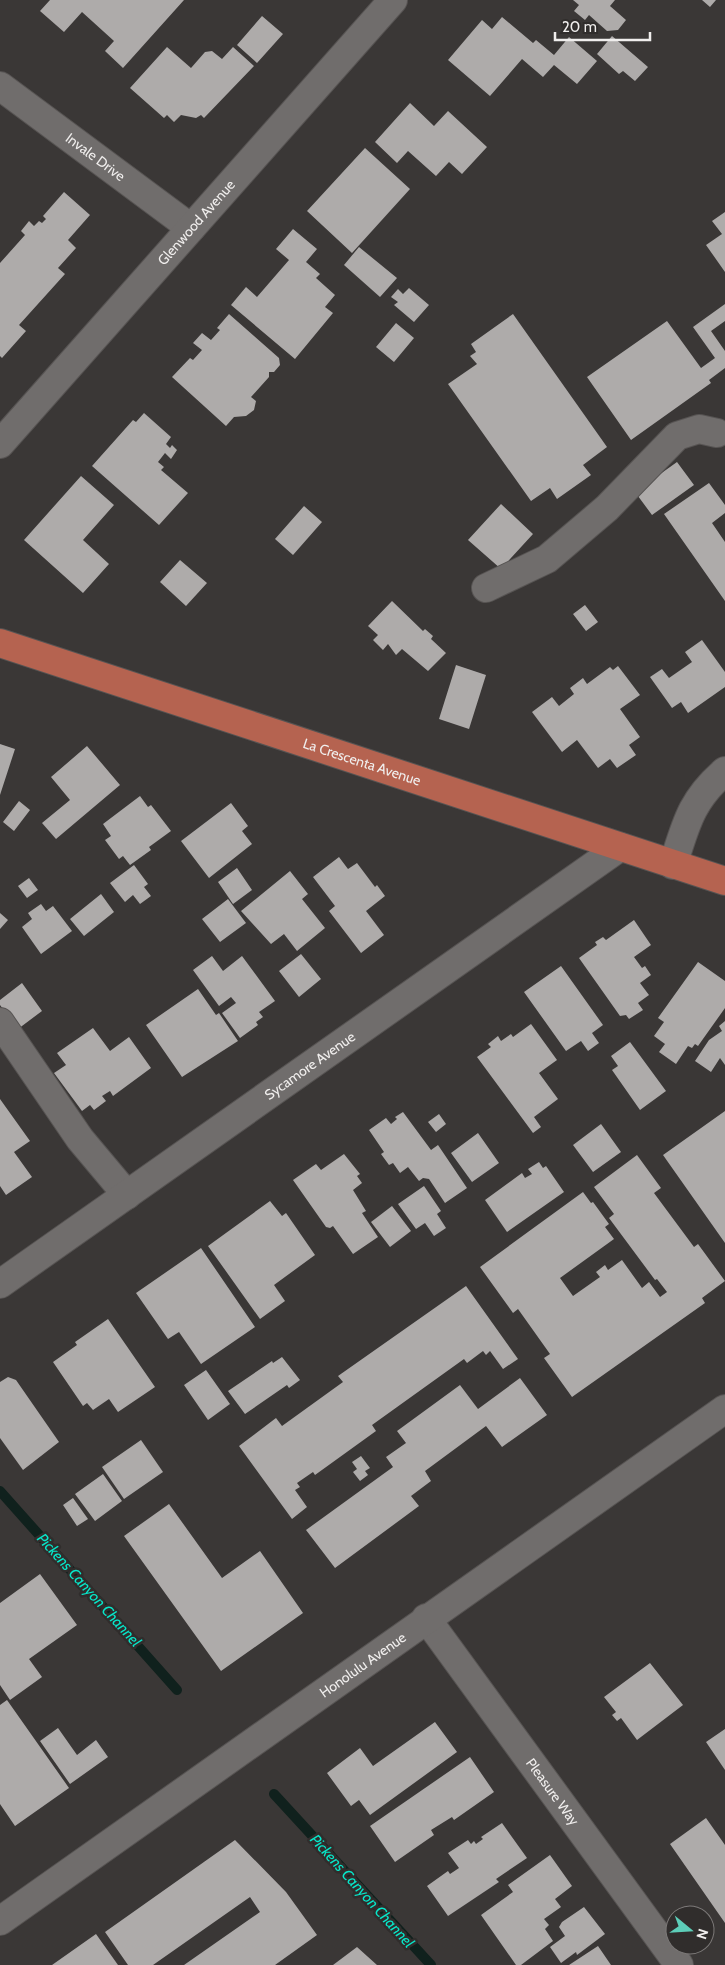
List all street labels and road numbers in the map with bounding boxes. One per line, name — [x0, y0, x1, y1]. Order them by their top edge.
street label: Invale Drive — [62, 129, 129, 185]
street label: Glenwood Avenue — [154, 176, 239, 269]
street label: La Crescenta Avenue — [301, 734, 423, 790]
street label: Sycamore Avenue — [261, 1027, 359, 1104]
street label: Honolulu Avenue — [316, 1628, 409, 1702]
street label: Pleasure Way — [522, 1754, 583, 1829]

